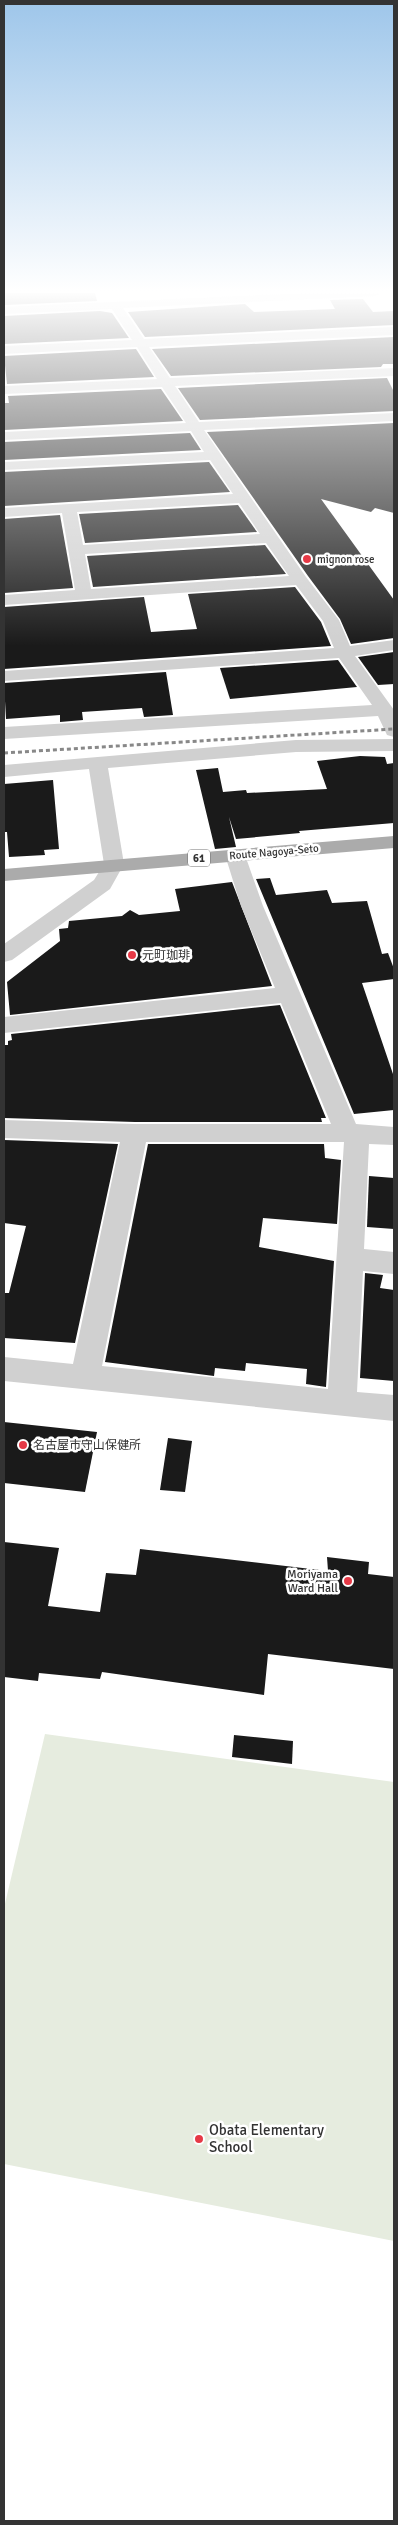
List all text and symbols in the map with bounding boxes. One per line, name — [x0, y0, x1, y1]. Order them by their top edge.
marker: mignon rose — [301, 553, 313, 565]
place label: mignon rose — [317, 553, 375, 566]
street label: Route Nagoya-Seto — [229, 842, 320, 862]
road number: 61 — [188, 850, 210, 866]
place label: 元町珈琲 — [142, 948, 190, 963]
marker: 元町珈琲 — [126, 949, 138, 961]
place label: 名古屋市守山保健所 — [33, 1438, 141, 1453]
marker: 名古屋市守山保健所 — [17, 1439, 29, 1451]
place label: Moriyama Ward Hall — [287, 1567, 338, 1596]
marker: Moriyama Ward Hall — [342, 1575, 354, 1587]
place label: Obata Elementary School — [209, 2121, 324, 2156]
marker: Obata Elementary School — [193, 2133, 205, 2145]

